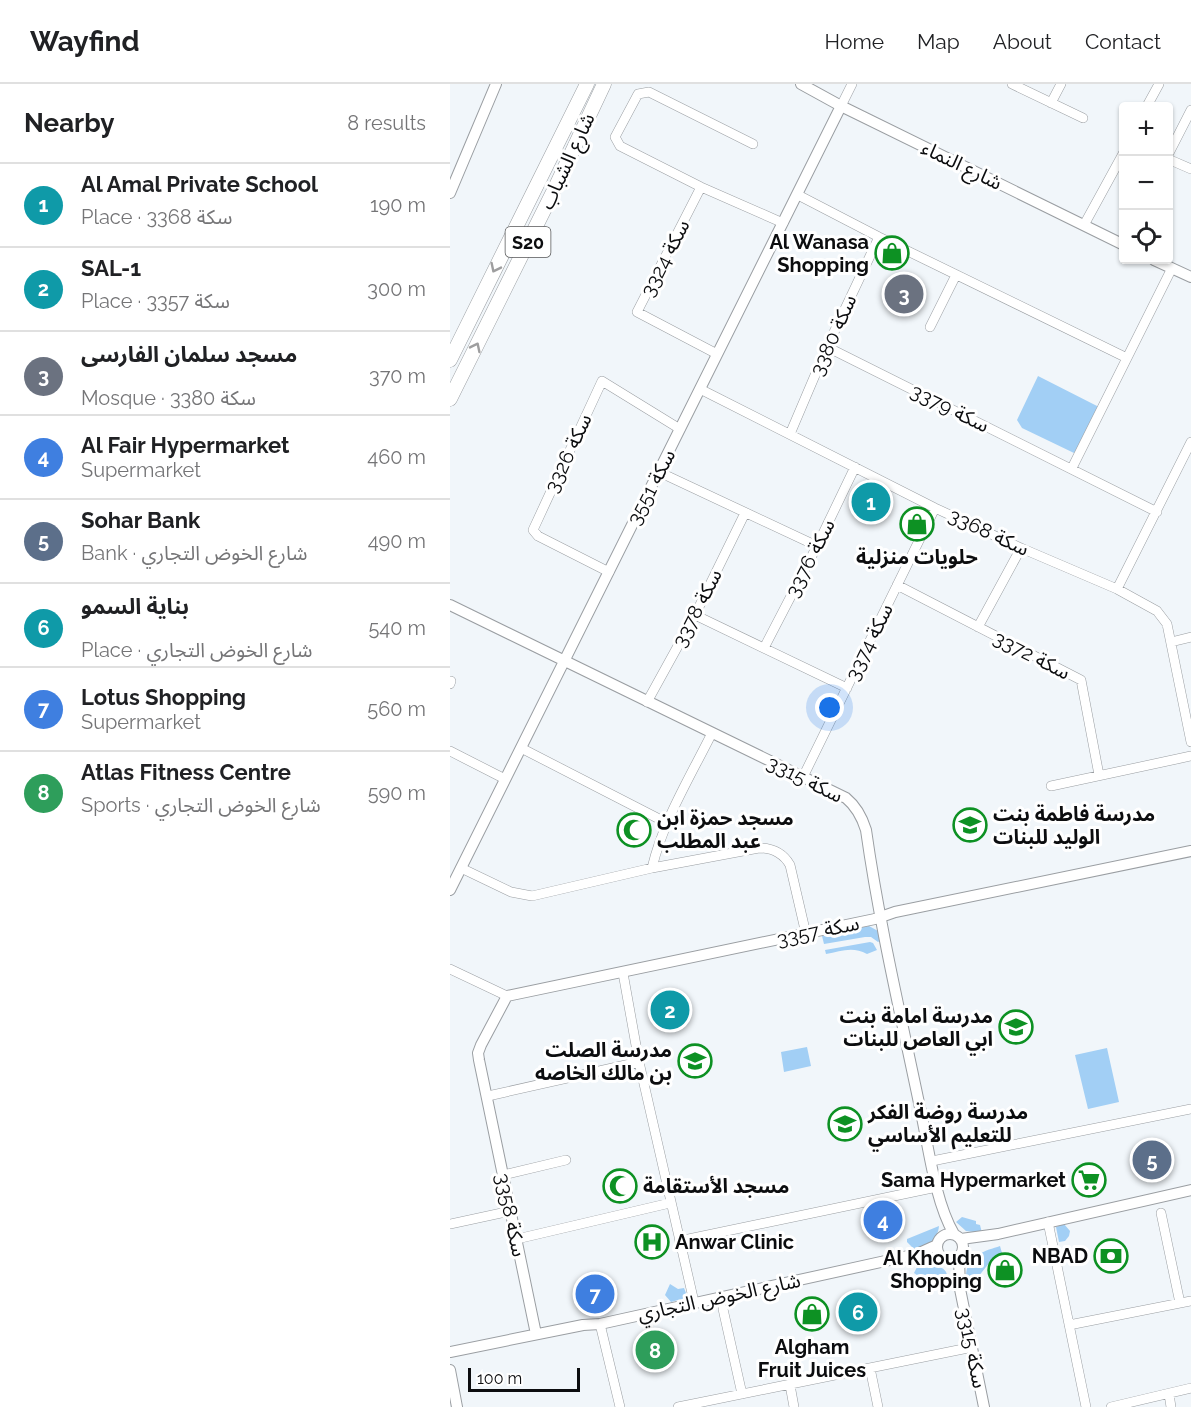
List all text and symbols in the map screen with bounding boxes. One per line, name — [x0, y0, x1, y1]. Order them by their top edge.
text: Wayfind — [30, 25, 140, 58]
text: Home — [825, 29, 884, 54]
text: Map — [917, 29, 960, 54]
text: About — [993, 29, 1052, 54]
text: Contact — [1085, 29, 1161, 54]
map controls — [1119, 102, 1173, 264]
button: + — [1119, 102, 1173, 156]
text: Nearby — [24, 108, 114, 138]
street label: شارع الشباب — [534, 109, 602, 214]
text: 8 results — [347, 111, 426, 135]
street label: شارع النماء — [917, 135, 1006, 197]
button: − — [1119, 156, 1173, 210]
text: Al Amal Private School — [81, 171, 318, 197]
text: 1 — [39, 193, 48, 217]
text: 190 m — [370, 193, 426, 217]
text: Place · سكة 3368 — [81, 205, 232, 229]
button: locate — [1119, 210, 1173, 264]
street label: سكة 3324 — [635, 215, 695, 301]
road number: S20 — [506, 227, 550, 257]
place label: Al Wanasa Shopping — [769, 230, 869, 277]
shop icon: Al Wanasa Shopping — [874, 235, 910, 271]
text: SAL-1 — [81, 255, 141, 281]
one-way arrow — [491, 262, 503, 273]
pin: 3 — [884, 272, 924, 316]
text: 2 — [38, 277, 49, 301]
text: 300 m — [367, 277, 426, 301]
text: Place · سكة 3357 — [81, 289, 230, 313]
street label: سكة 3380 — [805, 291, 861, 379]
text: مسجد سلمان الفارسى — [81, 341, 297, 367]
one-way arrow — [469, 343, 480, 353]
text: 3 — [38, 364, 49, 388]
text: 370 m — [369, 364, 426, 388]
street label: سكة 3379 — [907, 379, 993, 437]
text: Mosque · سكة 3380 — [81, 386, 256, 410]
street label: سكة 3326 — [539, 410, 597, 496]
text: Al Fair Hypermarket — [81, 432, 290, 458]
text: 4 — [38, 445, 49, 469]
text: 460 m — [367, 445, 426, 469]
street label: سكة 3551 — [622, 445, 680, 529]
text: Supermarket — [81, 458, 201, 482]
pin: 1 — [852, 480, 890, 524]
street label: سكة 3368 — [945, 503, 1033, 561]
shop icon: حلويات منزلية — [899, 506, 935, 542]
text: Sohar Bank — [81, 507, 200, 533]
street label: سكة 3376 — [780, 515, 840, 601]
text: 5 — [38, 529, 49, 553]
text: 490 m — [368, 529, 426, 553]
text: Bank · شارع الخوض التجاري — [81, 541, 307, 565]
place label: حلويات منزلية — [856, 545, 978, 569]
street label: سكة 3378 — [667, 565, 727, 651]
text: بناية السمو — [81, 593, 189, 619]
street label: سكة 3374 — [840, 600, 898, 684]
text: 6 — [37, 616, 50, 640]
text: 540 m — [368, 616, 426, 640]
street label: سكة 3372 — [990, 625, 1074, 685]
text: Place · شارع الخوض التجاري — [81, 638, 312, 662]
text: Lotus Shopping — [81, 684, 246, 710]
your location — [815, 693, 844, 722]
text: 7 — [38, 697, 49, 721]
text: 560 m — [367, 697, 426, 721]
text: Supermarket — [81, 710, 201, 734]
street label: سكة 3315 — [763, 750, 847, 808]
text: Atlas Fitness Centre — [81, 759, 291, 785]
text: 8 — [37, 781, 50, 805]
text: 590 m — [368, 781, 426, 805]
text: Sports · شارع الخوض التجاري — [81, 793, 321, 817]
place label: مدرسة فاطمة بنت الوليد للبنات — [993, 802, 1155, 849]
place label: مسجد حمزة ابن عبد المطلب — [657, 806, 794, 853]
school or university icon: مدرسة فاطمة بنت الوليد للبنات — [952, 807, 988, 843]
mosque icon: مسجد حمزة ابن عبد المطلب — [616, 812, 652, 848]
street label: سكة 3357 — [775, 911, 861, 951]
pin: 2 — [650, 988, 690, 1032]
place label: مدرسة امامة بنت ابي العاص للبنات — [840, 1004, 993, 1056]
school or university icon: مدرسة امامة بنت ابي العاص للبنات — [998, 1009, 1034, 1045]
place label: مدرسة الصلت بن مالك الخاصه — [535, 1038, 672, 1085]
school or university icon: مدرسة الصلت بن مالك الخاصه — [677, 1043, 713, 1079]
place label: مدرسة روضة الفكر للتعليم الأساسي — [867, 1100, 1028, 1152]
school or university icon: مدرسة روضة الفكر للتعليم الأساسي — [827, 1106, 863, 1142]
pin: 5 — [1132, 1138, 1172, 1182]
supermarket icon: Sama Hypermarket — [1071, 1162, 1107, 1198]
mosque icon: مسجد الأستقامة — [602, 1168, 638, 1204]
place label: Sama Hypermarket — [881, 1168, 1066, 1192]
street label: سكة 3358 — [490, 1171, 532, 1259]
place label: مسجد الأستقامة — [643, 1174, 789, 1198]
pin: 4 — [864, 1198, 902, 1242]
hospital icon: Anwar Clinic — [634, 1224, 670, 1260]
place label: Anwar Clinic — [675, 1230, 794, 1254]
bank icon: NBAD — [1093, 1238, 1129, 1274]
place label: NBAD — [1032, 1244, 1088, 1268]
place label: Al Khoudn Shopping — [883, 1246, 982, 1293]
shop icon: Al Khoudn Shopping — [987, 1252, 1023, 1288]
street label: شارع الخوض التجاري — [635, 1268, 803, 1330]
pin: 7 — [576, 1272, 614, 1316]
pin: 6 — [838, 1290, 878, 1334]
shop icon: Algham Fruit Juices — [794, 1296, 830, 1332]
street label: سكة 3315 — [952, 1306, 992, 1390]
pin: 8 — [636, 1328, 674, 1372]
place label: Algham Fruit Juices — [758, 1335, 866, 1382]
scale bar — [468, 1365, 580, 1392]
text: 100 m — [477, 1369, 522, 1388]

